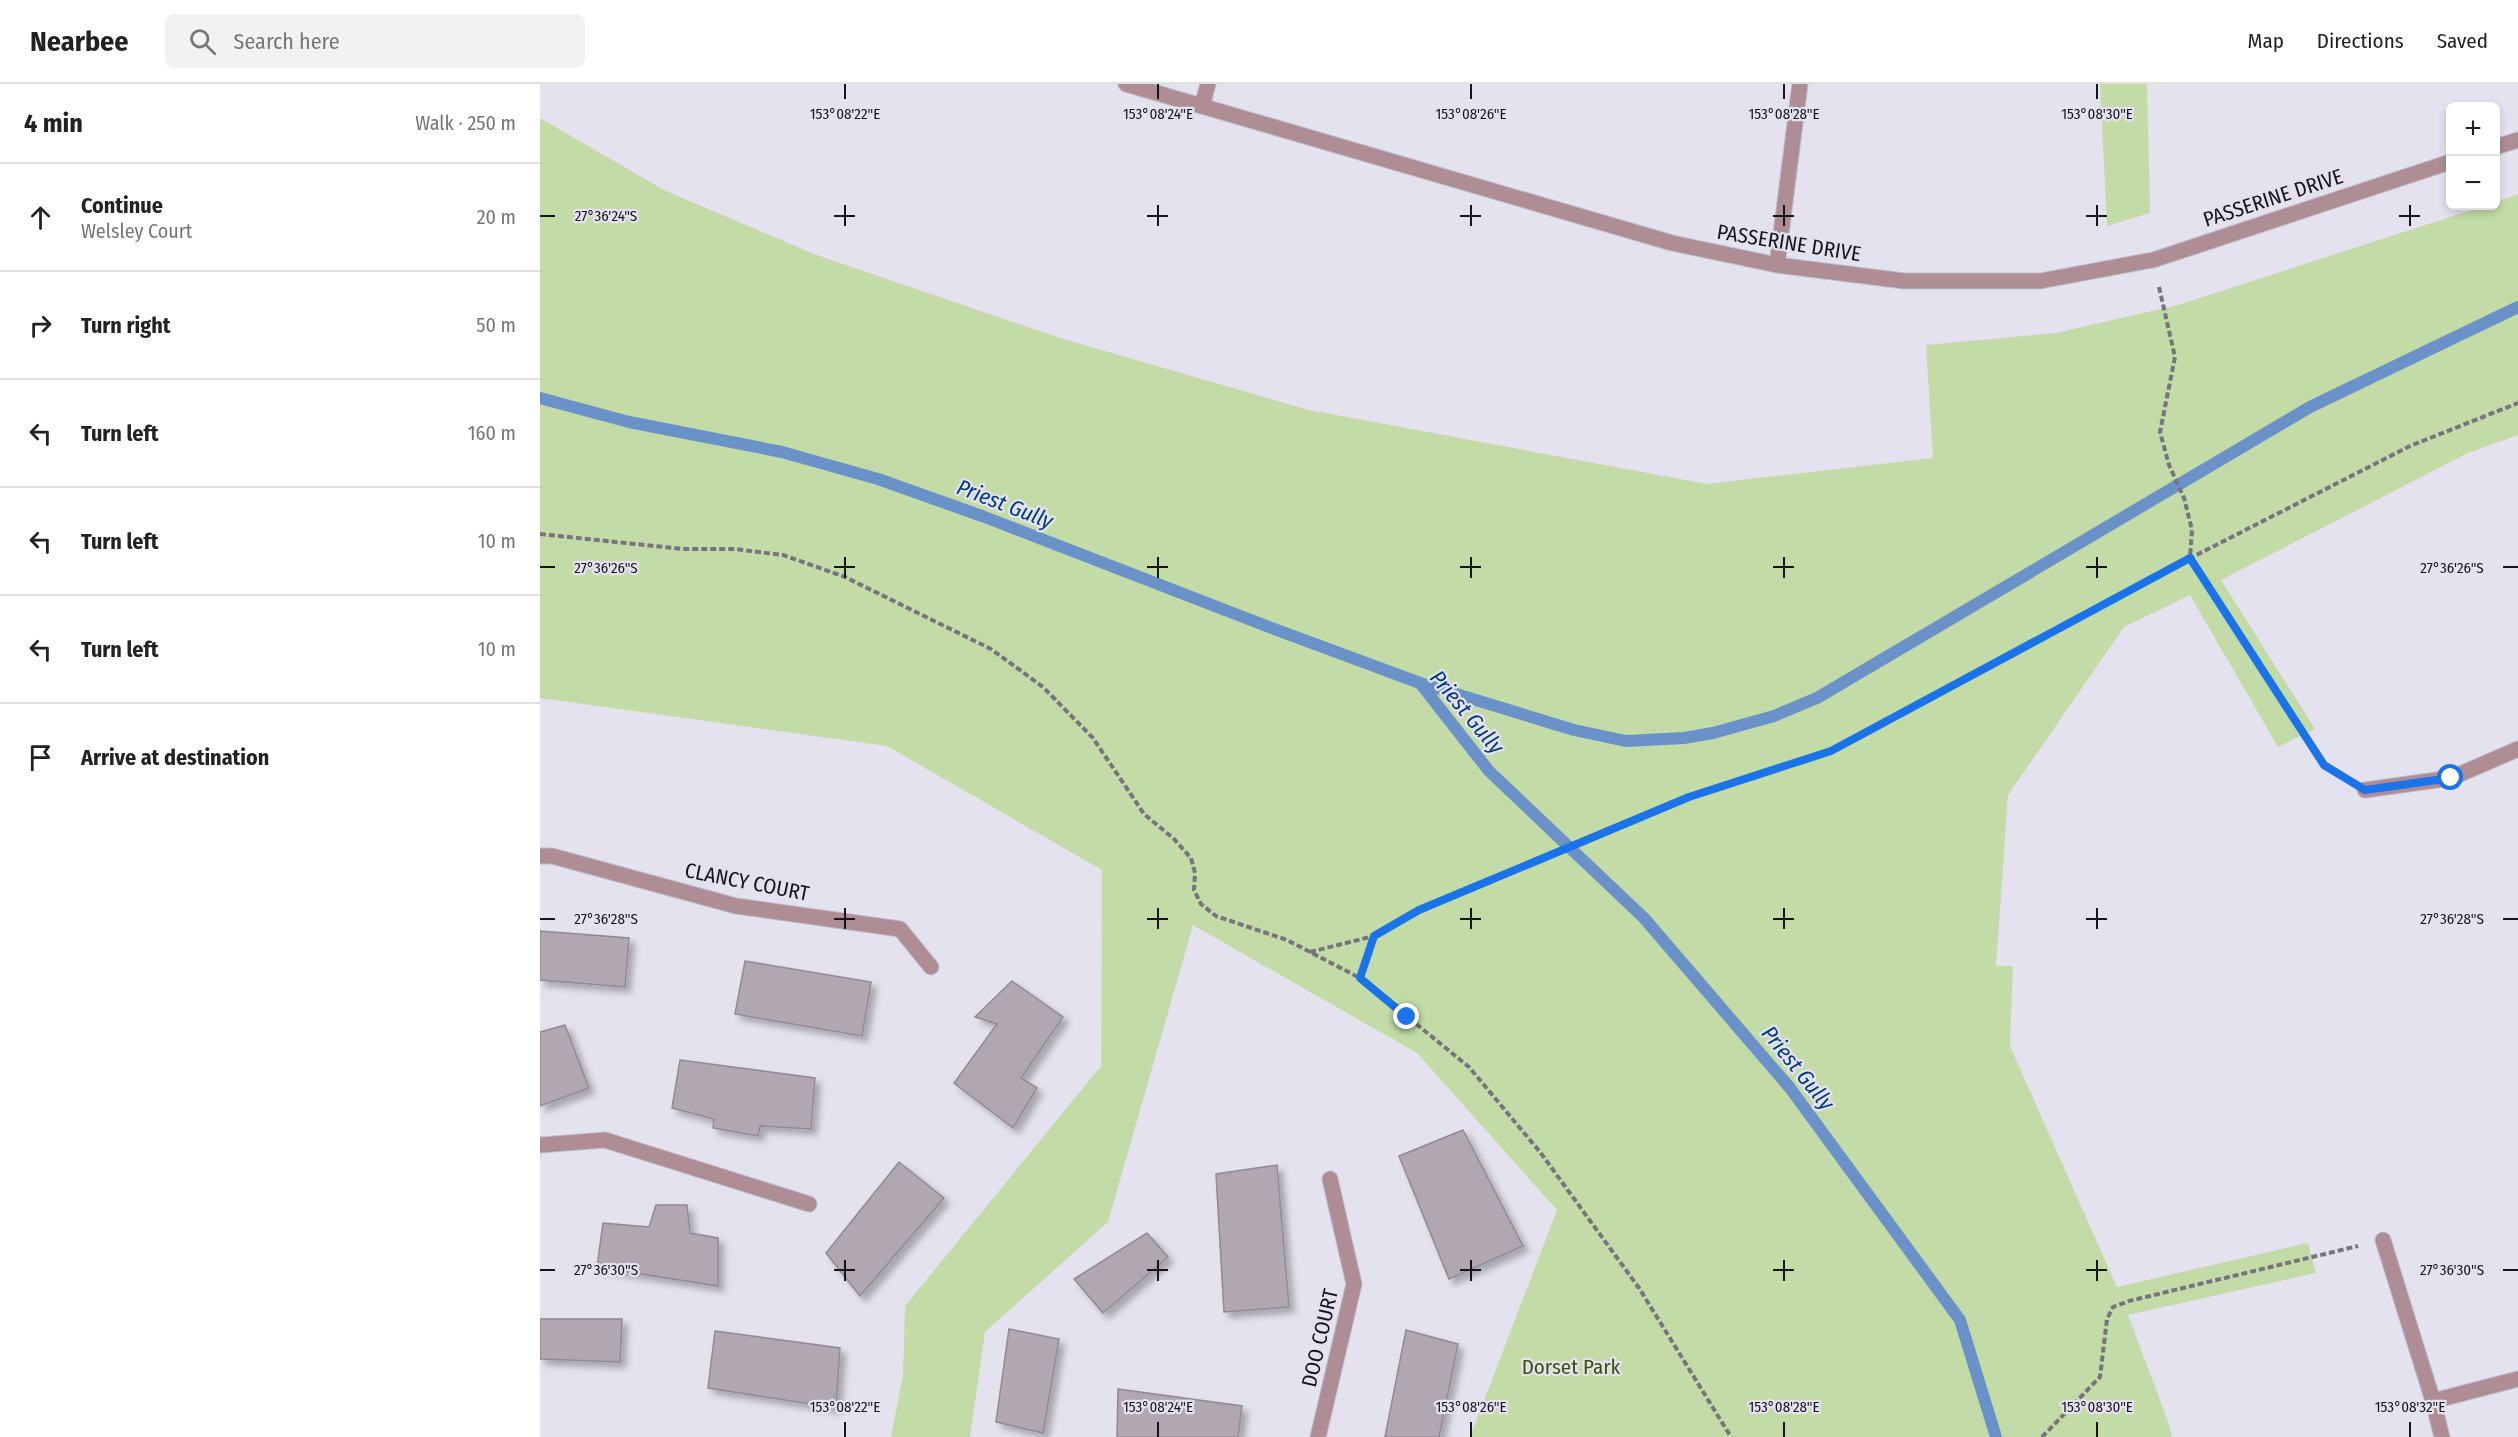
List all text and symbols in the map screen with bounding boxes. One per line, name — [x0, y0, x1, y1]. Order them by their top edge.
search box — [165, 14, 585, 68]
text: Nearbee — [30, 25, 129, 58]
icon: search — [186, 25, 219, 58]
text: Search here — [234, 28, 340, 55]
text: Map — [2247, 28, 2284, 54]
text: Directions — [2317, 28, 2404, 54]
text: Saved — [2437, 28, 2488, 54]
map controls — [2446, 102, 2500, 210]
button: + — [2446, 102, 2500, 156]
text: 153°08'22"E — [810, 105, 880, 123]
text: 153°08'24"E — [1123, 105, 1193, 123]
text: 153°08'26"E — [1435, 105, 1507, 123]
text: 153°08'28"E — [1748, 105, 1820, 123]
text: 153°08'30"E — [2061, 105, 2133, 123]
text: 4 min — [24, 108, 83, 139]
text: Walk · 250 m — [415, 111, 516, 135]
button: − — [2446, 156, 2500, 210]
street label: PASSERINE DRIVE — [2200, 163, 2346, 233]
text: Continue — [81, 192, 163, 219]
icon: ahead — [24, 201, 57, 234]
text: 20 m — [477, 205, 516, 229]
text: 27°36'24"S — [575, 207, 637, 225]
text: Welsley Court — [81, 219, 192, 243]
street label: PASSERINE DRIVE — [1715, 219, 1863, 267]
icon: right — [24, 309, 57, 342]
text: Turn right — [81, 312, 170, 339]
text: 50 m — [476, 313, 516, 337]
icon: left — [24, 417, 57, 450]
text: Turn left — [81, 420, 159, 447]
text: 160 m — [468, 421, 516, 445]
water label: Priest Gully — [953, 473, 1058, 535]
icon: left — [24, 525, 57, 558]
text: Turn left — [81, 528, 159, 555]
text: 10 m — [478, 529, 516, 553]
text: 27°36'26"S — [574, 559, 638, 577]
text: 27°36'26"S — [2420, 559, 2484, 577]
icon: left — [24, 633, 57, 666]
text: Turn left — [81, 636, 159, 663]
text: 10 m — [478, 637, 516, 661]
water label: Priest Gully — [1424, 665, 1511, 760]
icon: arrive — [24, 741, 57, 774]
text: Arrive at destination — [81, 744, 269, 771]
route start — [2437, 764, 2463, 790]
street label: CLANCY COURT — [683, 857, 812, 907]
text: 27°36'28"S — [574, 910, 638, 928]
text: 27°36'28"S — [2420, 910, 2484, 928]
route end — [1393, 1003, 1419, 1029]
water label: Priest Gully — [1756, 1020, 1841, 1117]
text: 27°36'30"S — [574, 1261, 638, 1279]
text: 27°36'30"S — [2420, 1261, 2484, 1279]
street label: DOO COURT — [1296, 1286, 1344, 1390]
park label: Dorset Park — [1522, 1354, 1621, 1380]
text: 153°08'22"E — [810, 1398, 880, 1416]
text: 153°08'24"E — [1123, 1398, 1193, 1416]
text: 153°08'26"E — [1435, 1398, 1507, 1416]
text: 153°08'28"E — [1748, 1398, 1820, 1416]
text: 153°08'30"E — [2061, 1398, 2133, 1416]
text: 153°08'32"E — [2375, 1398, 2445, 1416]

